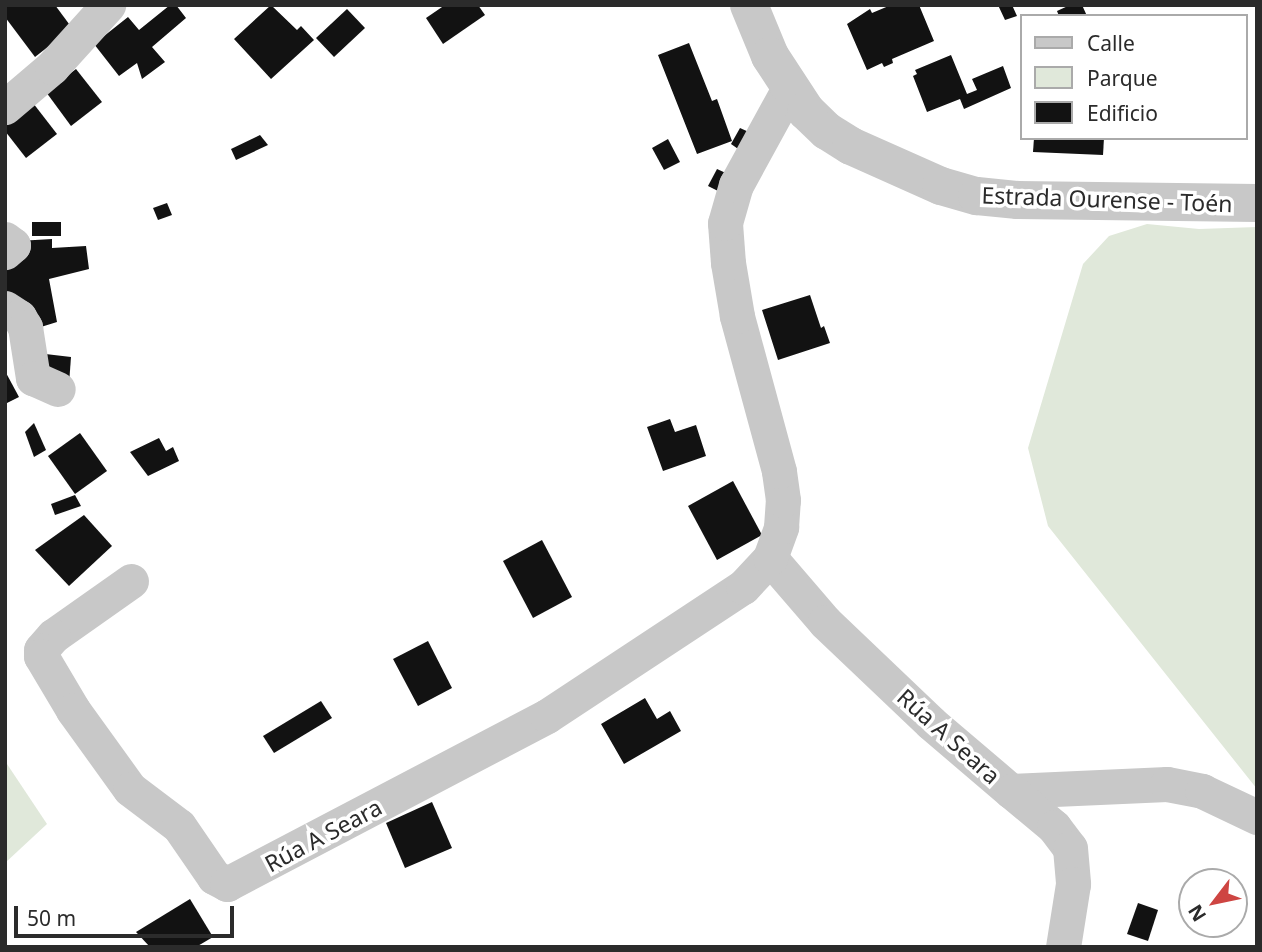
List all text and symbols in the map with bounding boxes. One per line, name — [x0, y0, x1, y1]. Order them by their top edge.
legend — [1020, 14, 1248, 140]
text: Calle — [1087, 29, 1135, 57]
text: Parque — [1087, 64, 1157, 92]
text: Edificio — [1087, 99, 1158, 127]
street label: Estrada Ourense - Toén — [981, 181, 1233, 217]
street label: Rúa A Seara — [892, 683, 1006, 789]
street label: Rúa A Seara — [260, 793, 386, 877]
north arrow — [1178, 868, 1248, 938]
scale bar — [18, 892, 238, 936]
text: N — [1182, 900, 1212, 927]
text: 50 m — [27, 904, 76, 932]

